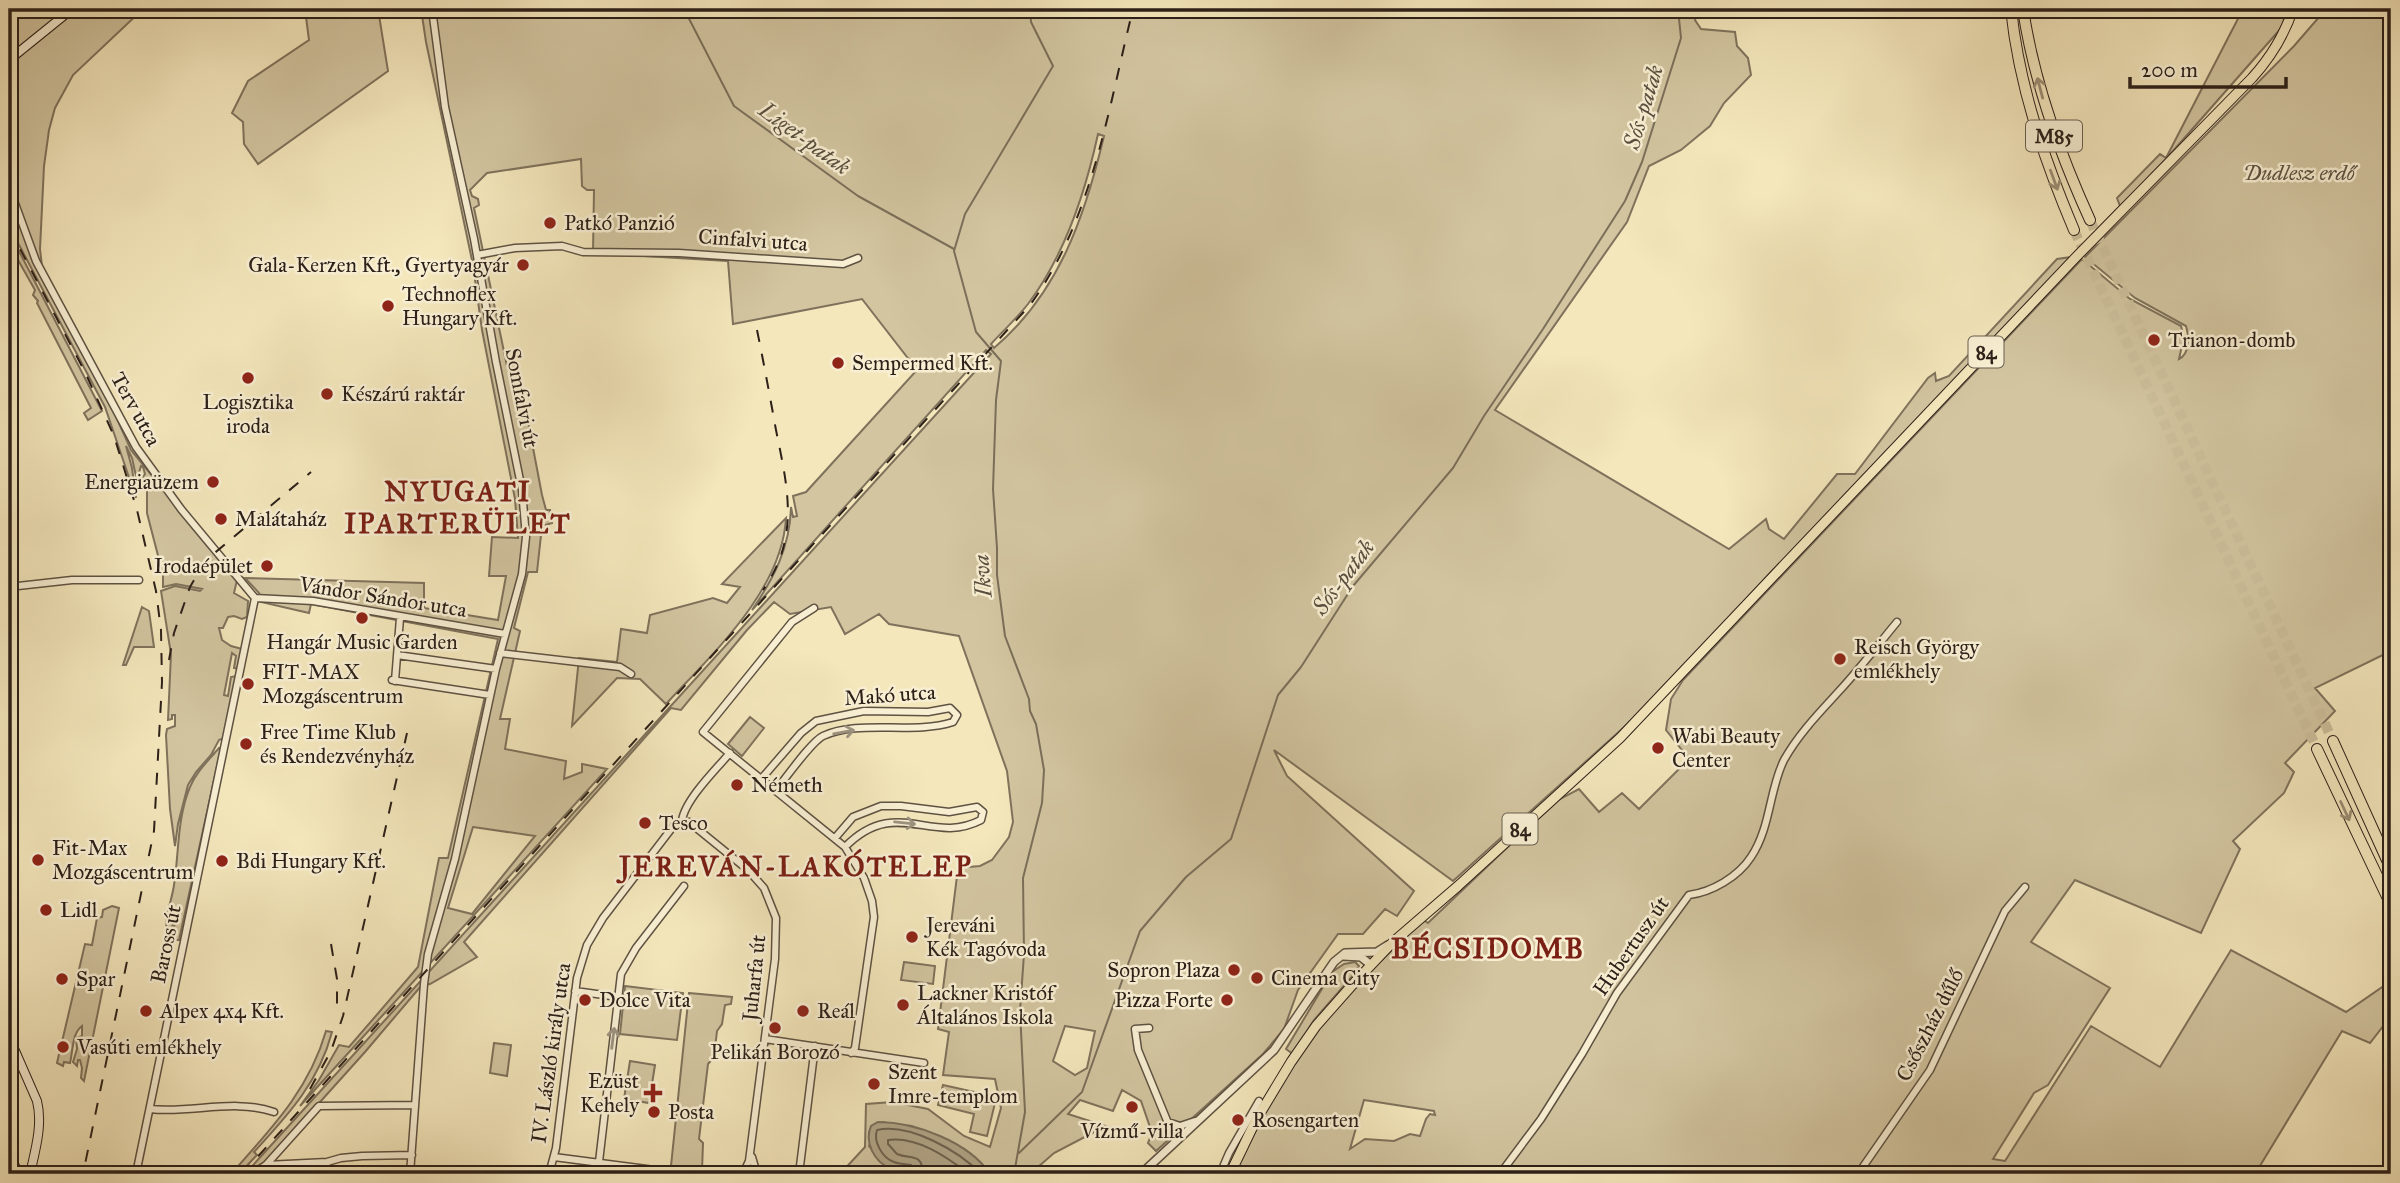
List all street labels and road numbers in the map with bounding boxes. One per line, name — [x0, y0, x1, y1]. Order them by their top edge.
road number: M85 — [2026, 120, 2082, 152]
street label: Cinfalvi utca — [697, 223, 809, 257]
road number: 84 — [1968, 336, 2004, 368]
street label: Somfalvi út — [500, 346, 544, 451]
street label: Terv utca — [105, 367, 167, 451]
street label: Vándor Sándor utca — [296, 571, 469, 623]
street label: Makó utca — [843, 679, 937, 711]
road number: 84 — [1502, 814, 1538, 844]
street label: Hubertusz út — [1587, 891, 1675, 1001]
street label: Baross út — [145, 902, 187, 986]
street label: Juharfa út — [736, 933, 772, 1024]
street label: IV. László király utca — [525, 961, 577, 1145]
street label: Csőszház dűlő — [1891, 964, 1970, 1086]

